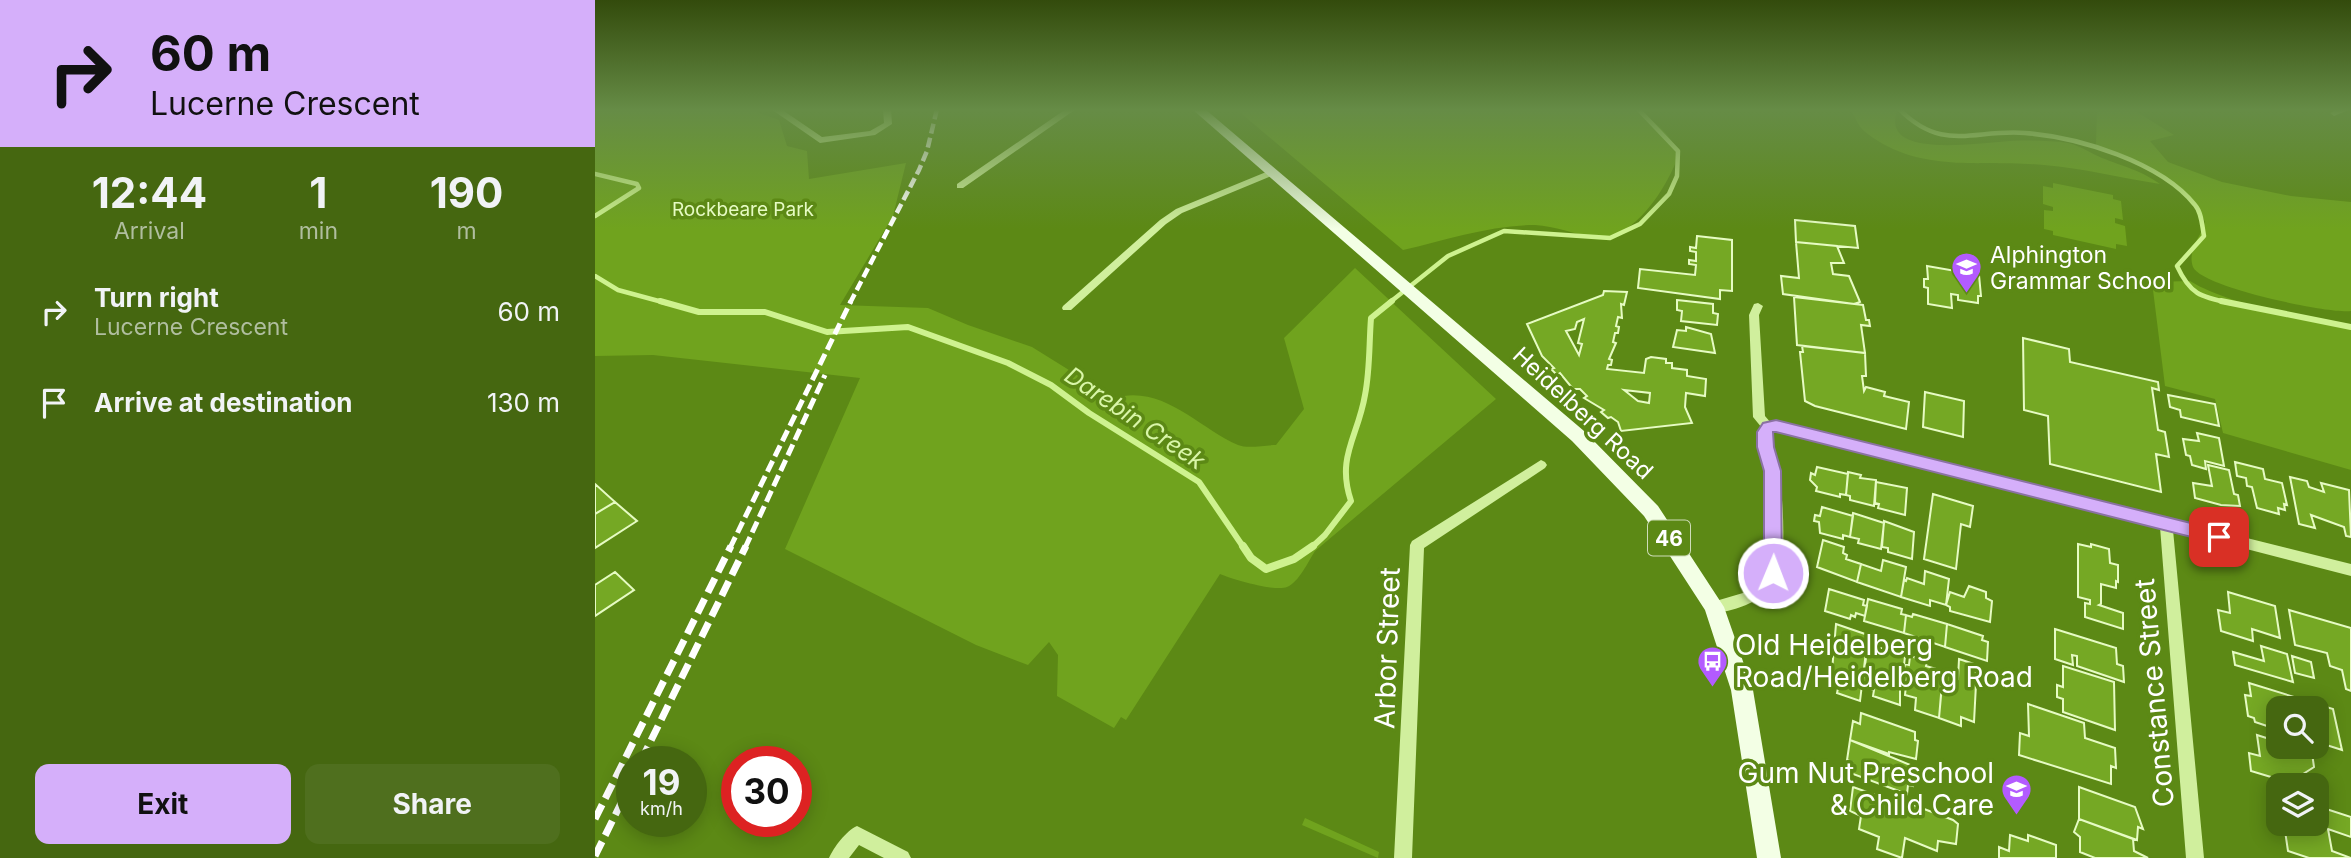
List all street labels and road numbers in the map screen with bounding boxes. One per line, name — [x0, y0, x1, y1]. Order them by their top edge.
street label: Heidelberg Road — [1507, 341, 1659, 485]
road number: 46 — [1648, 520, 1690, 556]
street label: Arbor Street — [1367, 567, 1407, 729]
street label: Constance Street — [2127, 577, 2181, 809]

